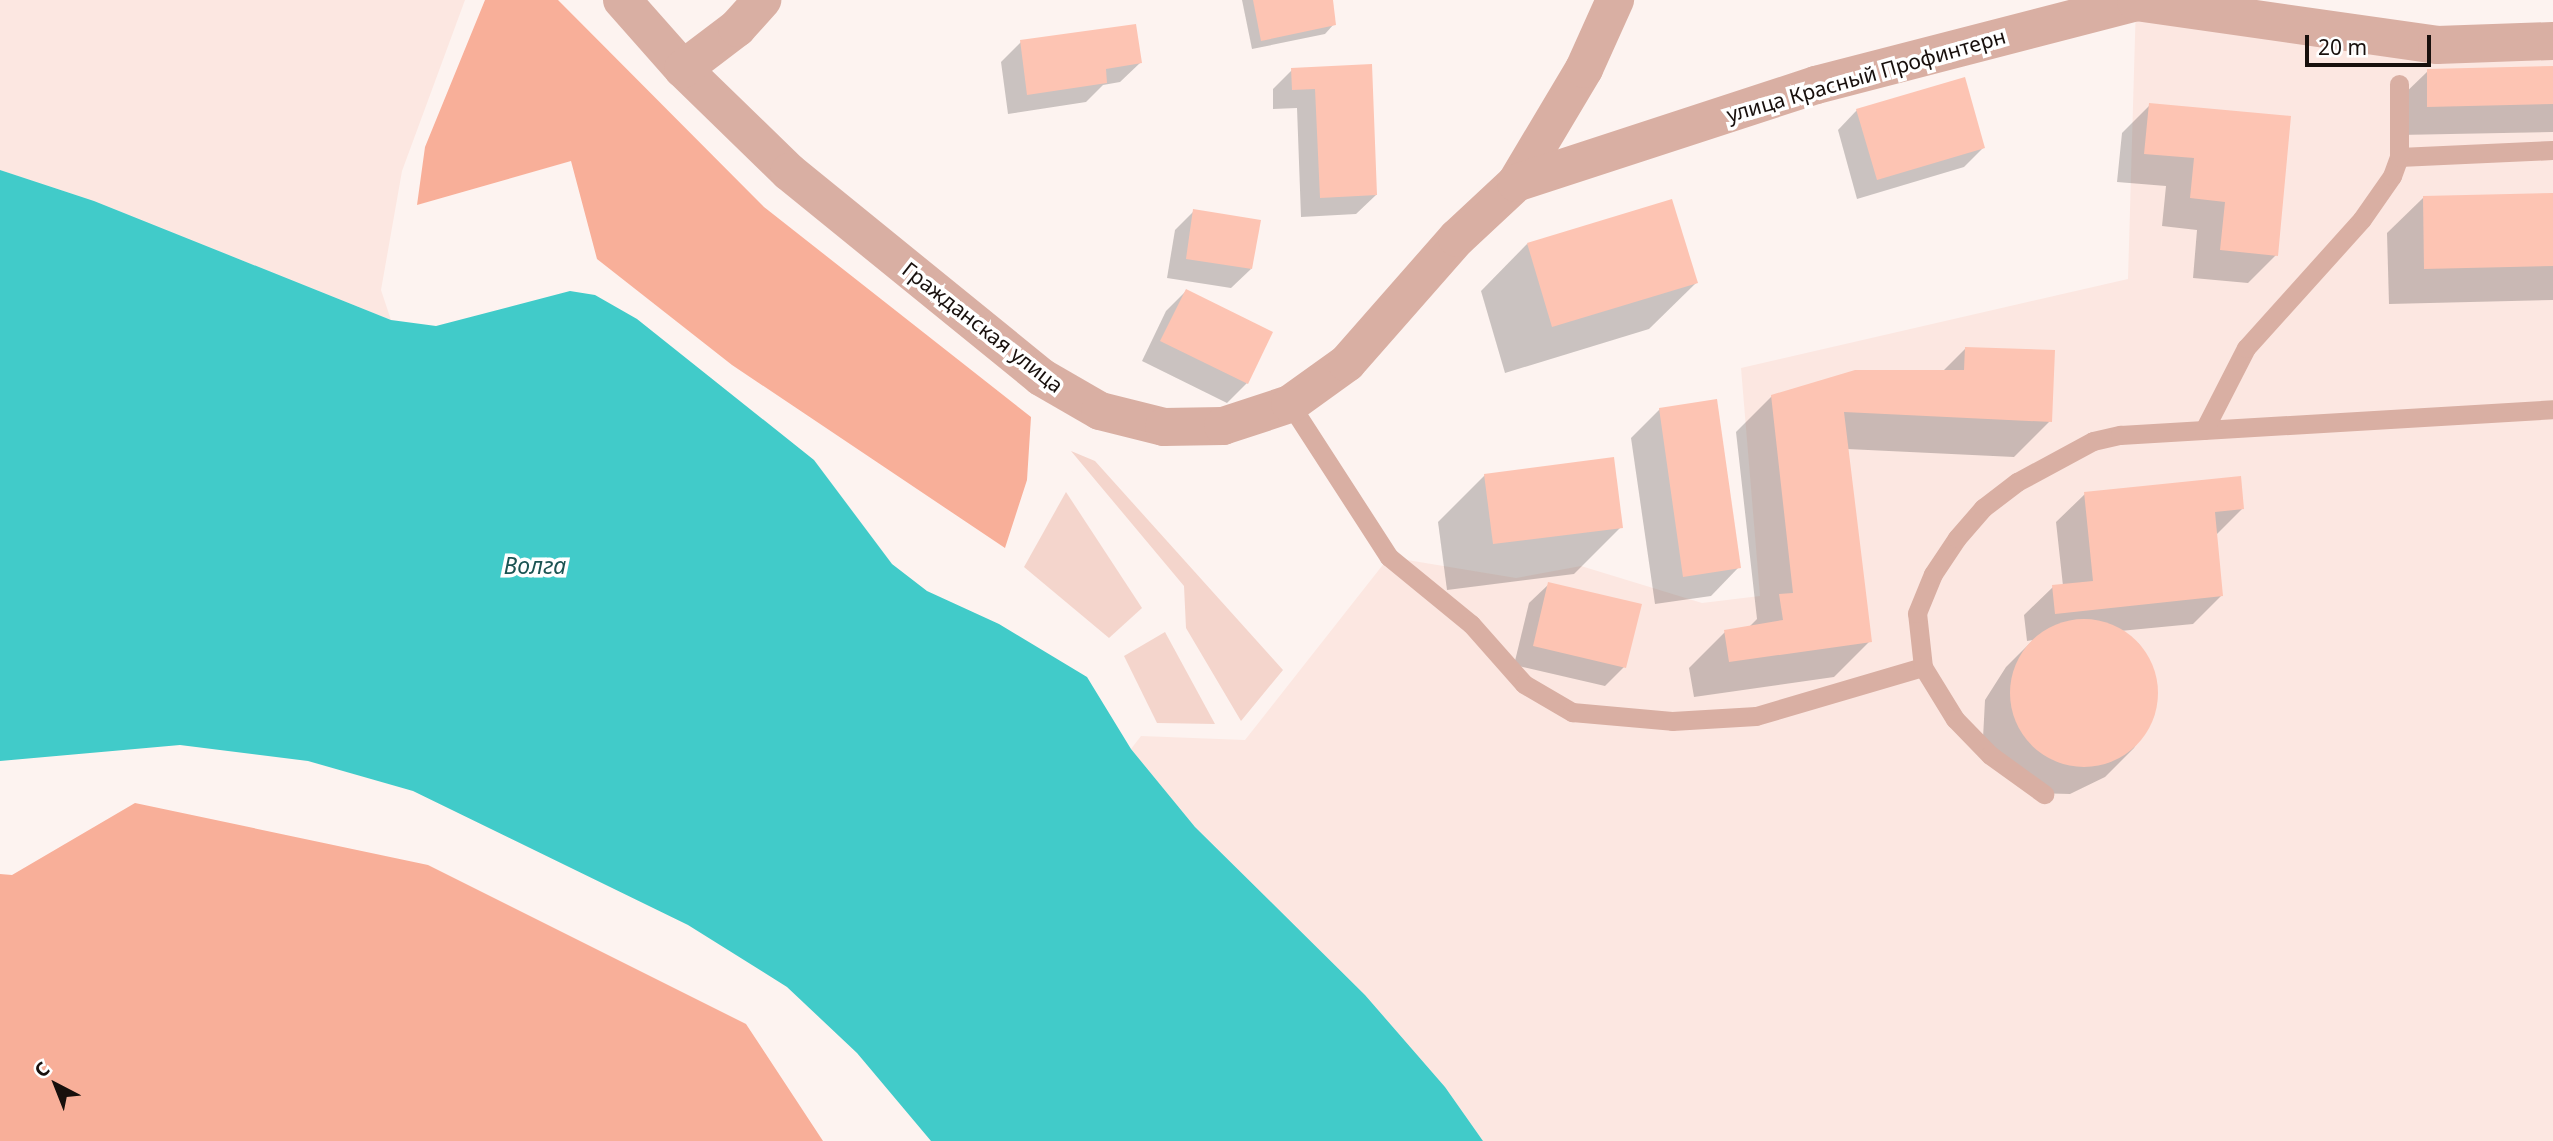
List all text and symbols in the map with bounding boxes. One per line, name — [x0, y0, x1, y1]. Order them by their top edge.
scale bar — [2308, 21, 2434, 65]
street label: улица Красный Профинтерн — [1724, 23, 2008, 127]
text: 20 m — [2318, 33, 2367, 61]
street label: Гражданская улица — [898, 256, 1068, 398]
water label: Волга — [504, 551, 566, 579]
north arrow — [21, 1050, 91, 1120]
text: С — [29, 1056, 55, 1083]

